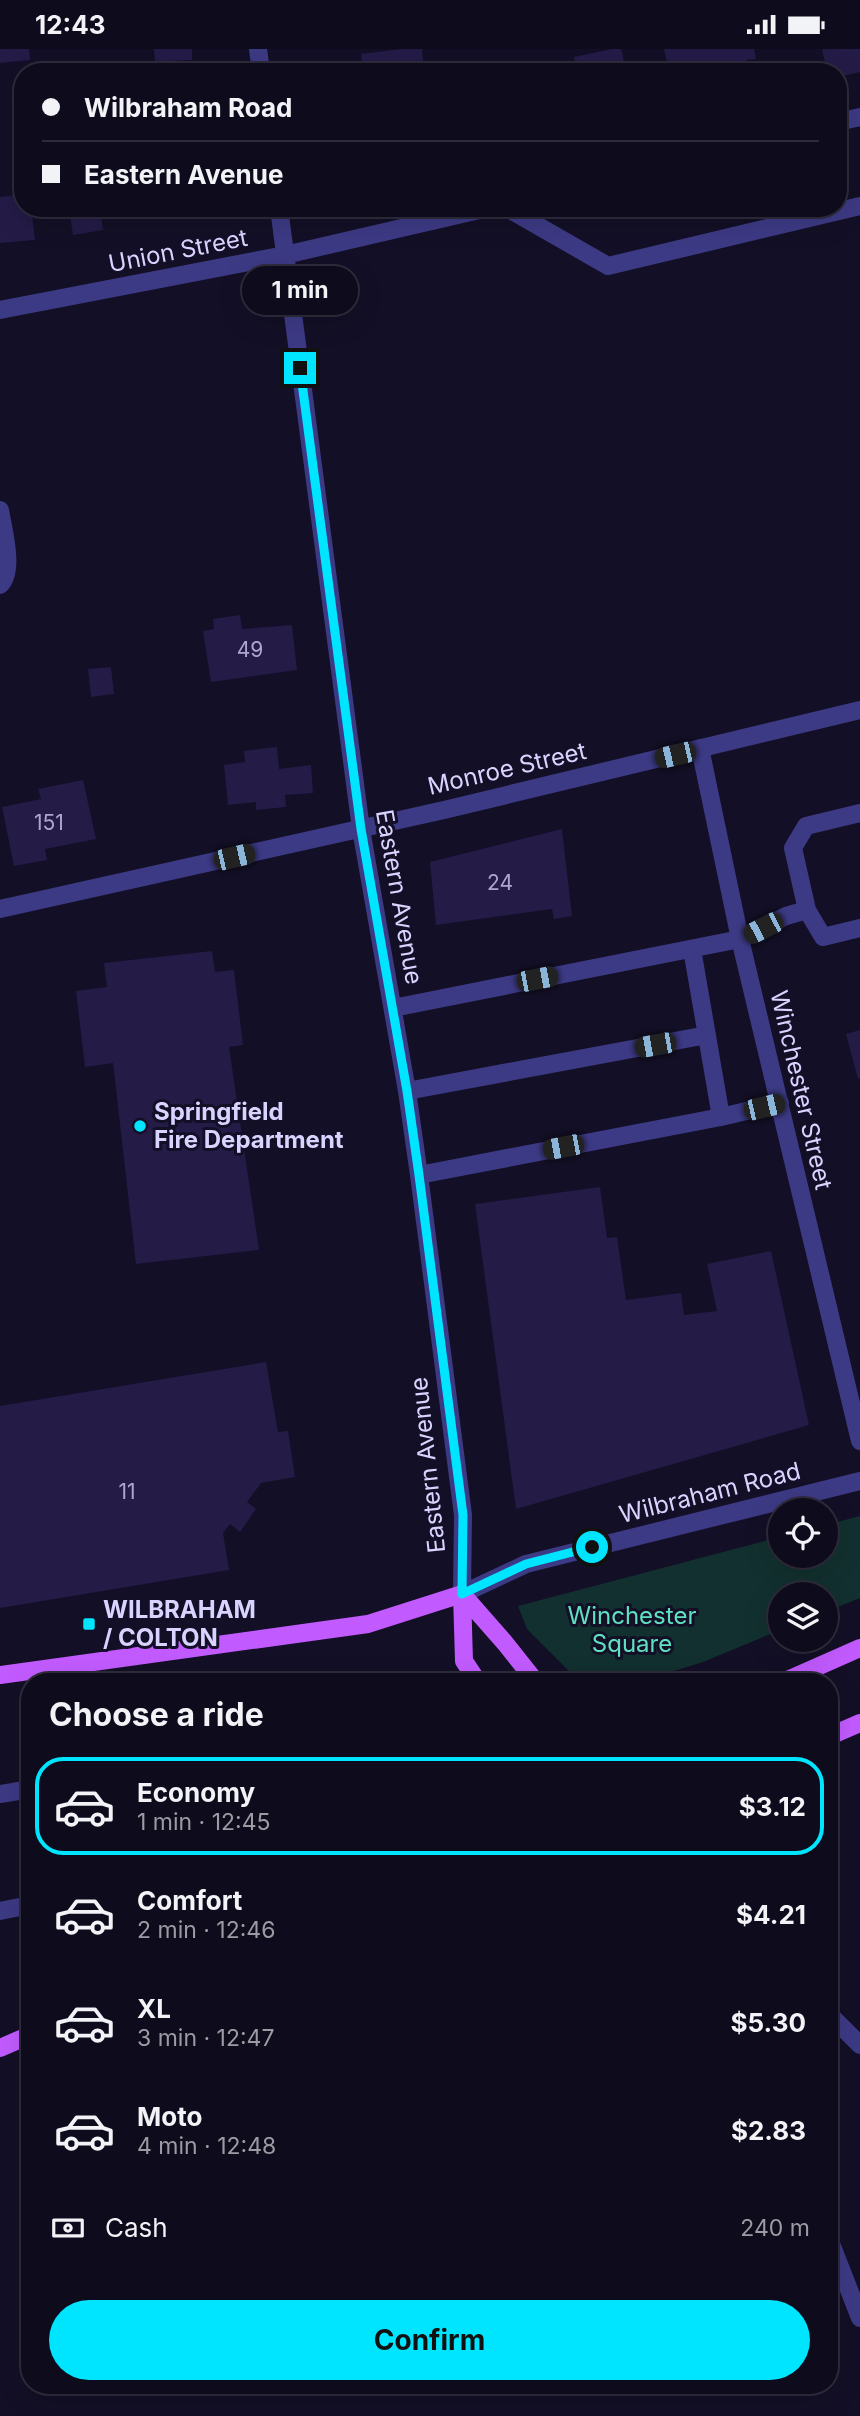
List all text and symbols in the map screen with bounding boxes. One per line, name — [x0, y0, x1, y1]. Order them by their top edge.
text: 12:43 — [35, 9, 106, 40]
text: Wilbraham Road — [84, 92, 292, 123]
text: Eastern Avenue — [84, 159, 283, 190]
street label: Union Street — [106, 223, 250, 278]
callout: 1 min — [242, 267, 358, 315]
text: 1 min — [272, 276, 328, 304]
route end — [284, 352, 316, 384]
house number: 49 — [237, 637, 263, 662]
street label: Monroe Street — [425, 736, 589, 801]
car — [653, 740, 698, 770]
street label: Eastern Avenue — [370, 807, 429, 987]
house number: 151 — [34, 810, 64, 835]
car — [212, 842, 257, 872]
house number: 24 — [487, 870, 513, 895]
car — [740, 909, 787, 947]
car — [515, 965, 560, 993]
street label: Winchester Street — [764, 988, 839, 1192]
car — [633, 1031, 678, 1059]
car — [742, 1092, 787, 1122]
place label: Springfield Fire Department — [154, 1097, 344, 1154]
marker: Springfield Fire Department — [132, 1118, 148, 1134]
car — [541, 1133, 586, 1161]
street label: Eastern Avenue — [404, 1376, 451, 1554]
street label: Wilbraham Road — [616, 1456, 804, 1529]
house number: 11 — [118, 1479, 136, 1504]
map controls — [768, 1498, 838, 1652]
button: locate — [768, 1498, 838, 1568]
route start — [576, 1531, 608, 1563]
button: layers — [768, 1582, 838, 1652]
place label: WILBRAHAM / COLTON — [103, 1595, 256, 1652]
park label: Winchester Square — [568, 1601, 696, 1658]
marker: WILBRAHAM / COLTON — [81, 1616, 97, 1632]
text: Choose a ride — [49, 1695, 264, 1734]
icon: car — [53, 1775, 116, 1838]
text: Economy — [137, 1777, 255, 1808]
text: $3.12 — [739, 1791, 806, 1822]
text: 1 min · 12:45 — [137, 1808, 271, 1836]
icon: car — [53, 1883, 116, 1946]
text: Comfort — [137, 1885, 242, 1916]
text: $4.21 — [736, 1899, 806, 1930]
text: 2 min · 12:46 — [137, 1916, 276, 1944]
icon: car — [53, 1991, 116, 2054]
text: XL — [137, 1993, 171, 2024]
text: $5.30 — [731, 2007, 806, 2038]
text: 3 min · 12:47 — [137, 2024, 274, 2052]
icon: car — [53, 2099, 116, 2162]
text: Moto — [137, 2101, 202, 2132]
text: $2.83 — [731, 2115, 806, 2146]
text: 4 min · 12:48 — [137, 2132, 276, 2160]
icon: cash — [49, 2209, 87, 2247]
text: Cash — [105, 2212, 168, 2243]
text: 240 m — [740, 2214, 810, 2242]
button: Confirm — [49, 2300, 810, 2380]

